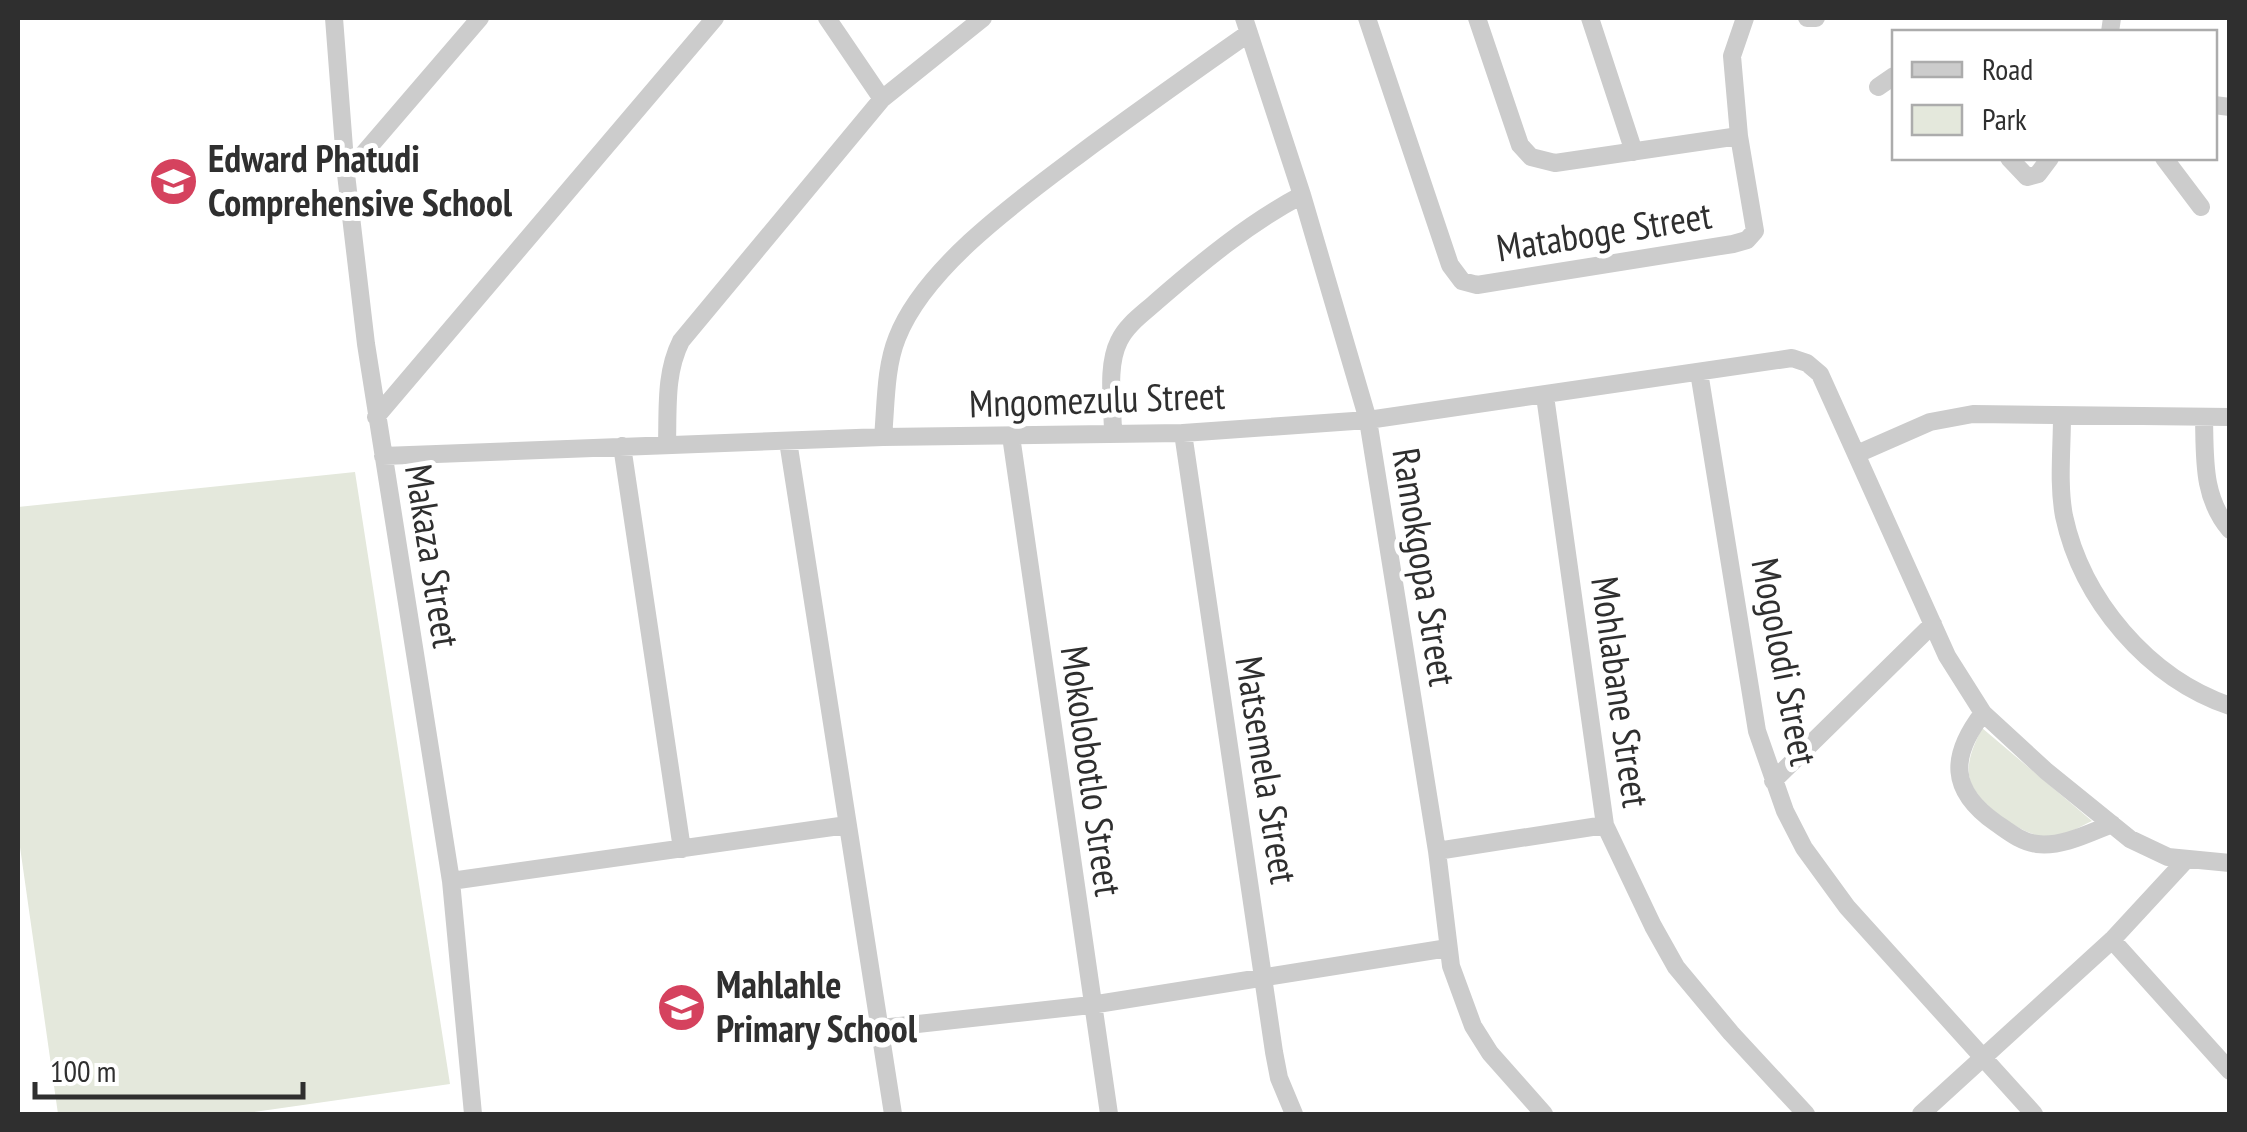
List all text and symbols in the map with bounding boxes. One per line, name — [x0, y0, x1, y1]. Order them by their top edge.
legend — [1892, 30, 2217, 160]
text: Road — [1982, 49, 2033, 88]
text: Park — [1982, 99, 2027, 138]
place label: Edward Phatudi Comprehensive School — [208, 133, 513, 226]
school or university icon: Edward Phatudi Comprehensive School — [147, 155, 199, 207]
street label: Mataboge Street — [1493, 189, 1715, 272]
street label: Mngomezulu Street — [968, 370, 1226, 427]
street label: Ramokgopa Street — [1382, 444, 1469, 690]
street label: Makaza Street — [395, 461, 472, 651]
street label: Mogolodi Street — [1741, 554, 1830, 770]
street label: Mohlabane Street — [1581, 573, 1662, 811]
street label: Mokolobotlo Street — [1051, 643, 1134, 900]
street label: Matsemela Street — [1225, 653, 1310, 888]
place label: Mahlahle Primary School — [716, 959, 918, 1052]
school or university icon: Mahlahle Primary School — [655, 981, 707, 1033]
scale bar — [35, 1037, 302, 1099]
text: 100 m — [50, 1051, 116, 1090]

